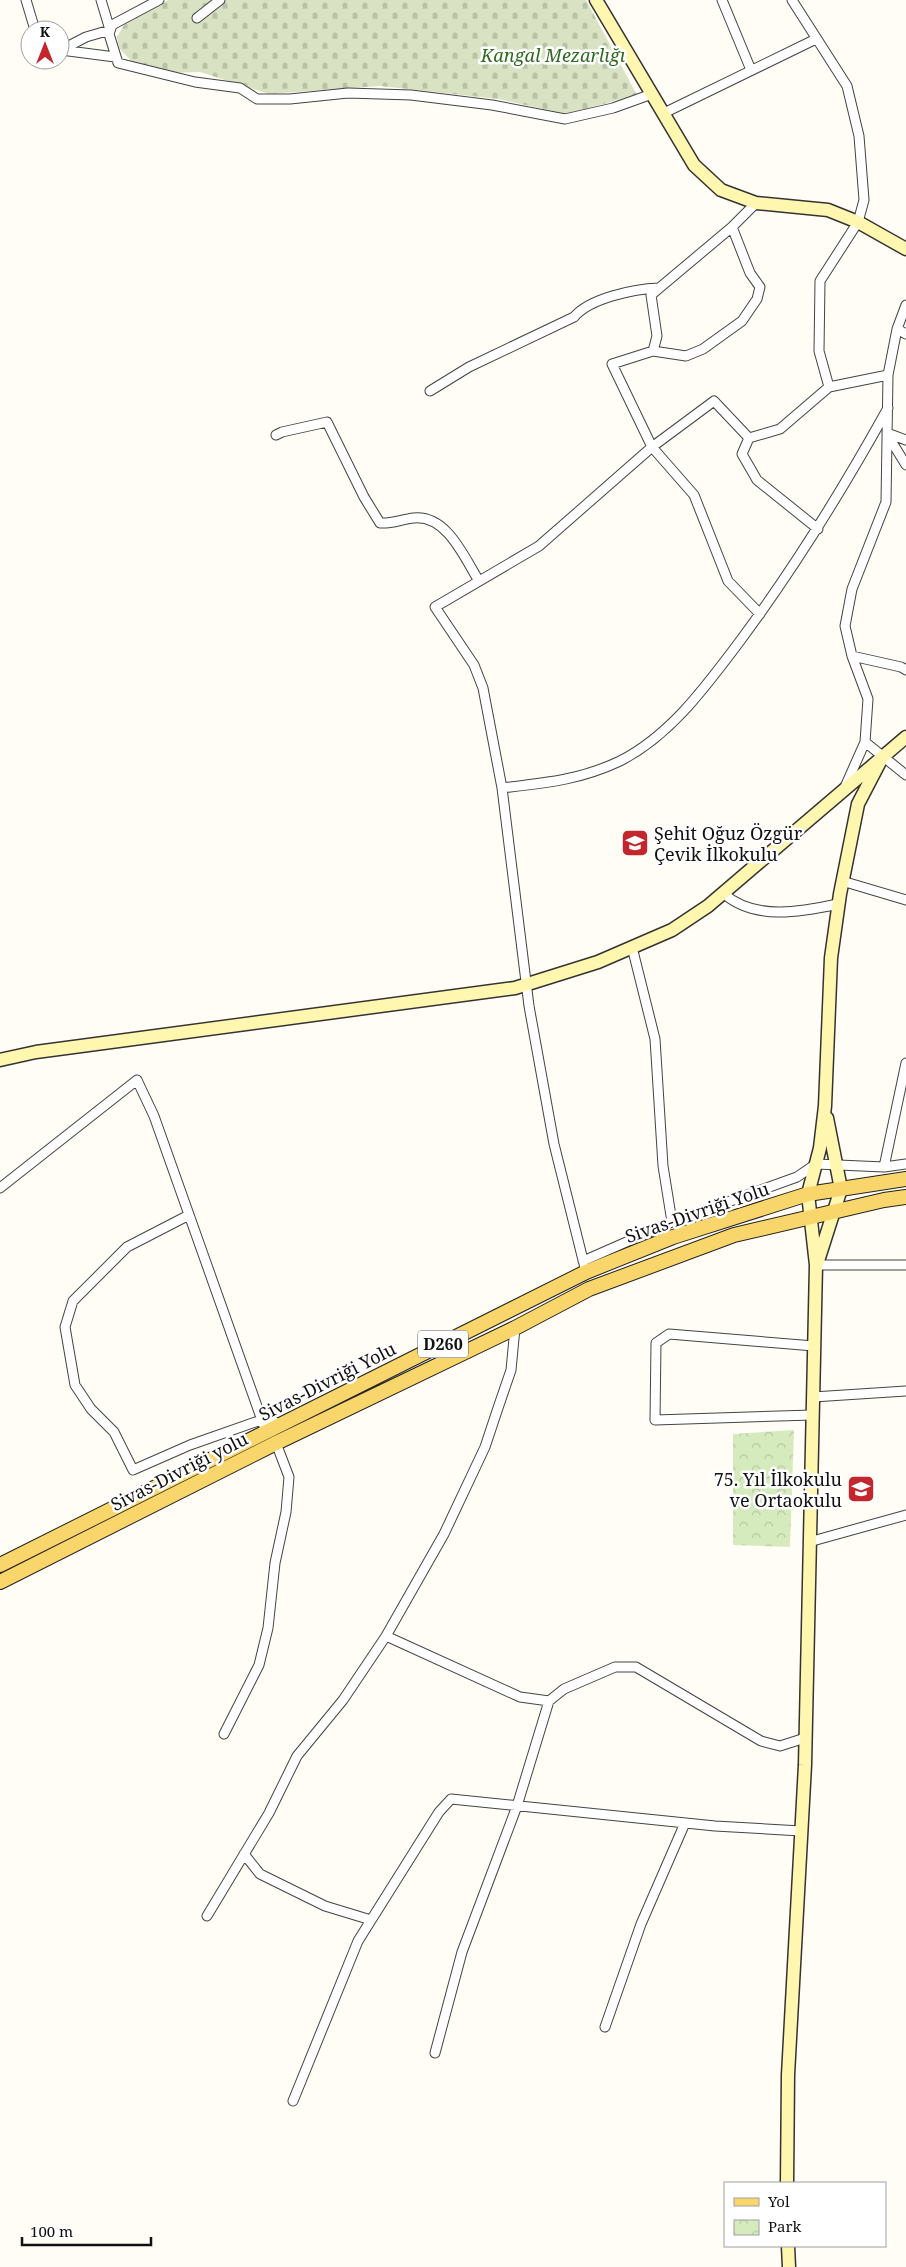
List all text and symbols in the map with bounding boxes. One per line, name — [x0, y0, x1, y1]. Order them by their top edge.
north arrow — [20, 20, 70, 70]
text: K — [40, 22, 51, 41]
park label: Kangal Mezarlığı — [480, 43, 626, 67]
place label: Şehit Oğuz Özgür Çevik İlkokulu — [654, 821, 803, 866]
school or university icon: Şehit Oğuz Özgür Çevik İlkokulu — [620, 828, 650, 858]
street label: Sivas-Divriği Yolu — [622, 1176, 773, 1248]
road number: D260 — [418, 1330, 468, 1358]
street label: Sivas-Divriği Yolu — [254, 1336, 400, 1426]
street label: Sivas-Divriği yolu — [106, 1426, 252, 1516]
place label: 75. Yıl İlkokulu ve Ortaokulu — [714, 1467, 843, 1512]
school or university icon: 75. Yıl İlkokulu ve Ortaokulu — [846, 1474, 876, 1504]
legend — [724, 2182, 886, 2247]
text: Yol — [767, 2191, 790, 2211]
scale bar — [22, 2214, 151, 2246]
text: Park — [768, 2216, 802, 2236]
text: 100 m — [30, 2221, 73, 2241]

